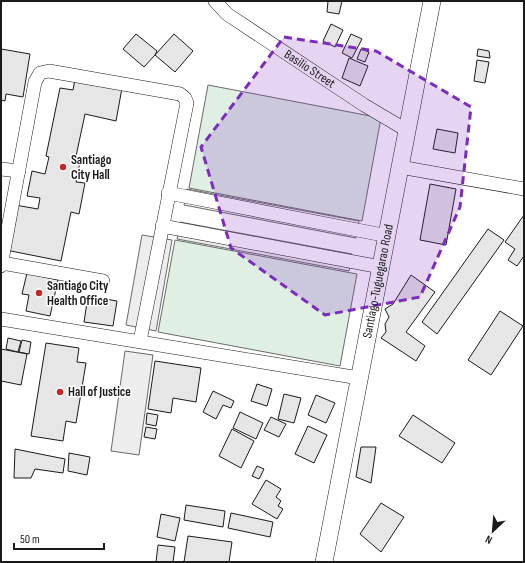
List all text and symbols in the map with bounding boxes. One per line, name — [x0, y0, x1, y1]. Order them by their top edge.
street label: Basilio Street — [281, 46, 338, 92]
place label: Santiago City Hall — [71, 152, 112, 183]
marker: Santiago City Hall — [58, 162, 68, 172]
street label: Santiago-Tuguegarao Road — [359, 223, 397, 340]
place label: Santiago City Health Office — [47, 278, 109, 309]
marker: Santiago City Health Office — [34, 288, 44, 298]
place label: Hall of Justice — [68, 384, 131, 400]
marker: Hall of Justice — [55, 387, 65, 397]
north arrow — [473, 511, 513, 551]
scale bar — [14, 525, 104, 551]
text: 50 m — [20, 532, 40, 547]
text: N — [483, 532, 494, 547]

